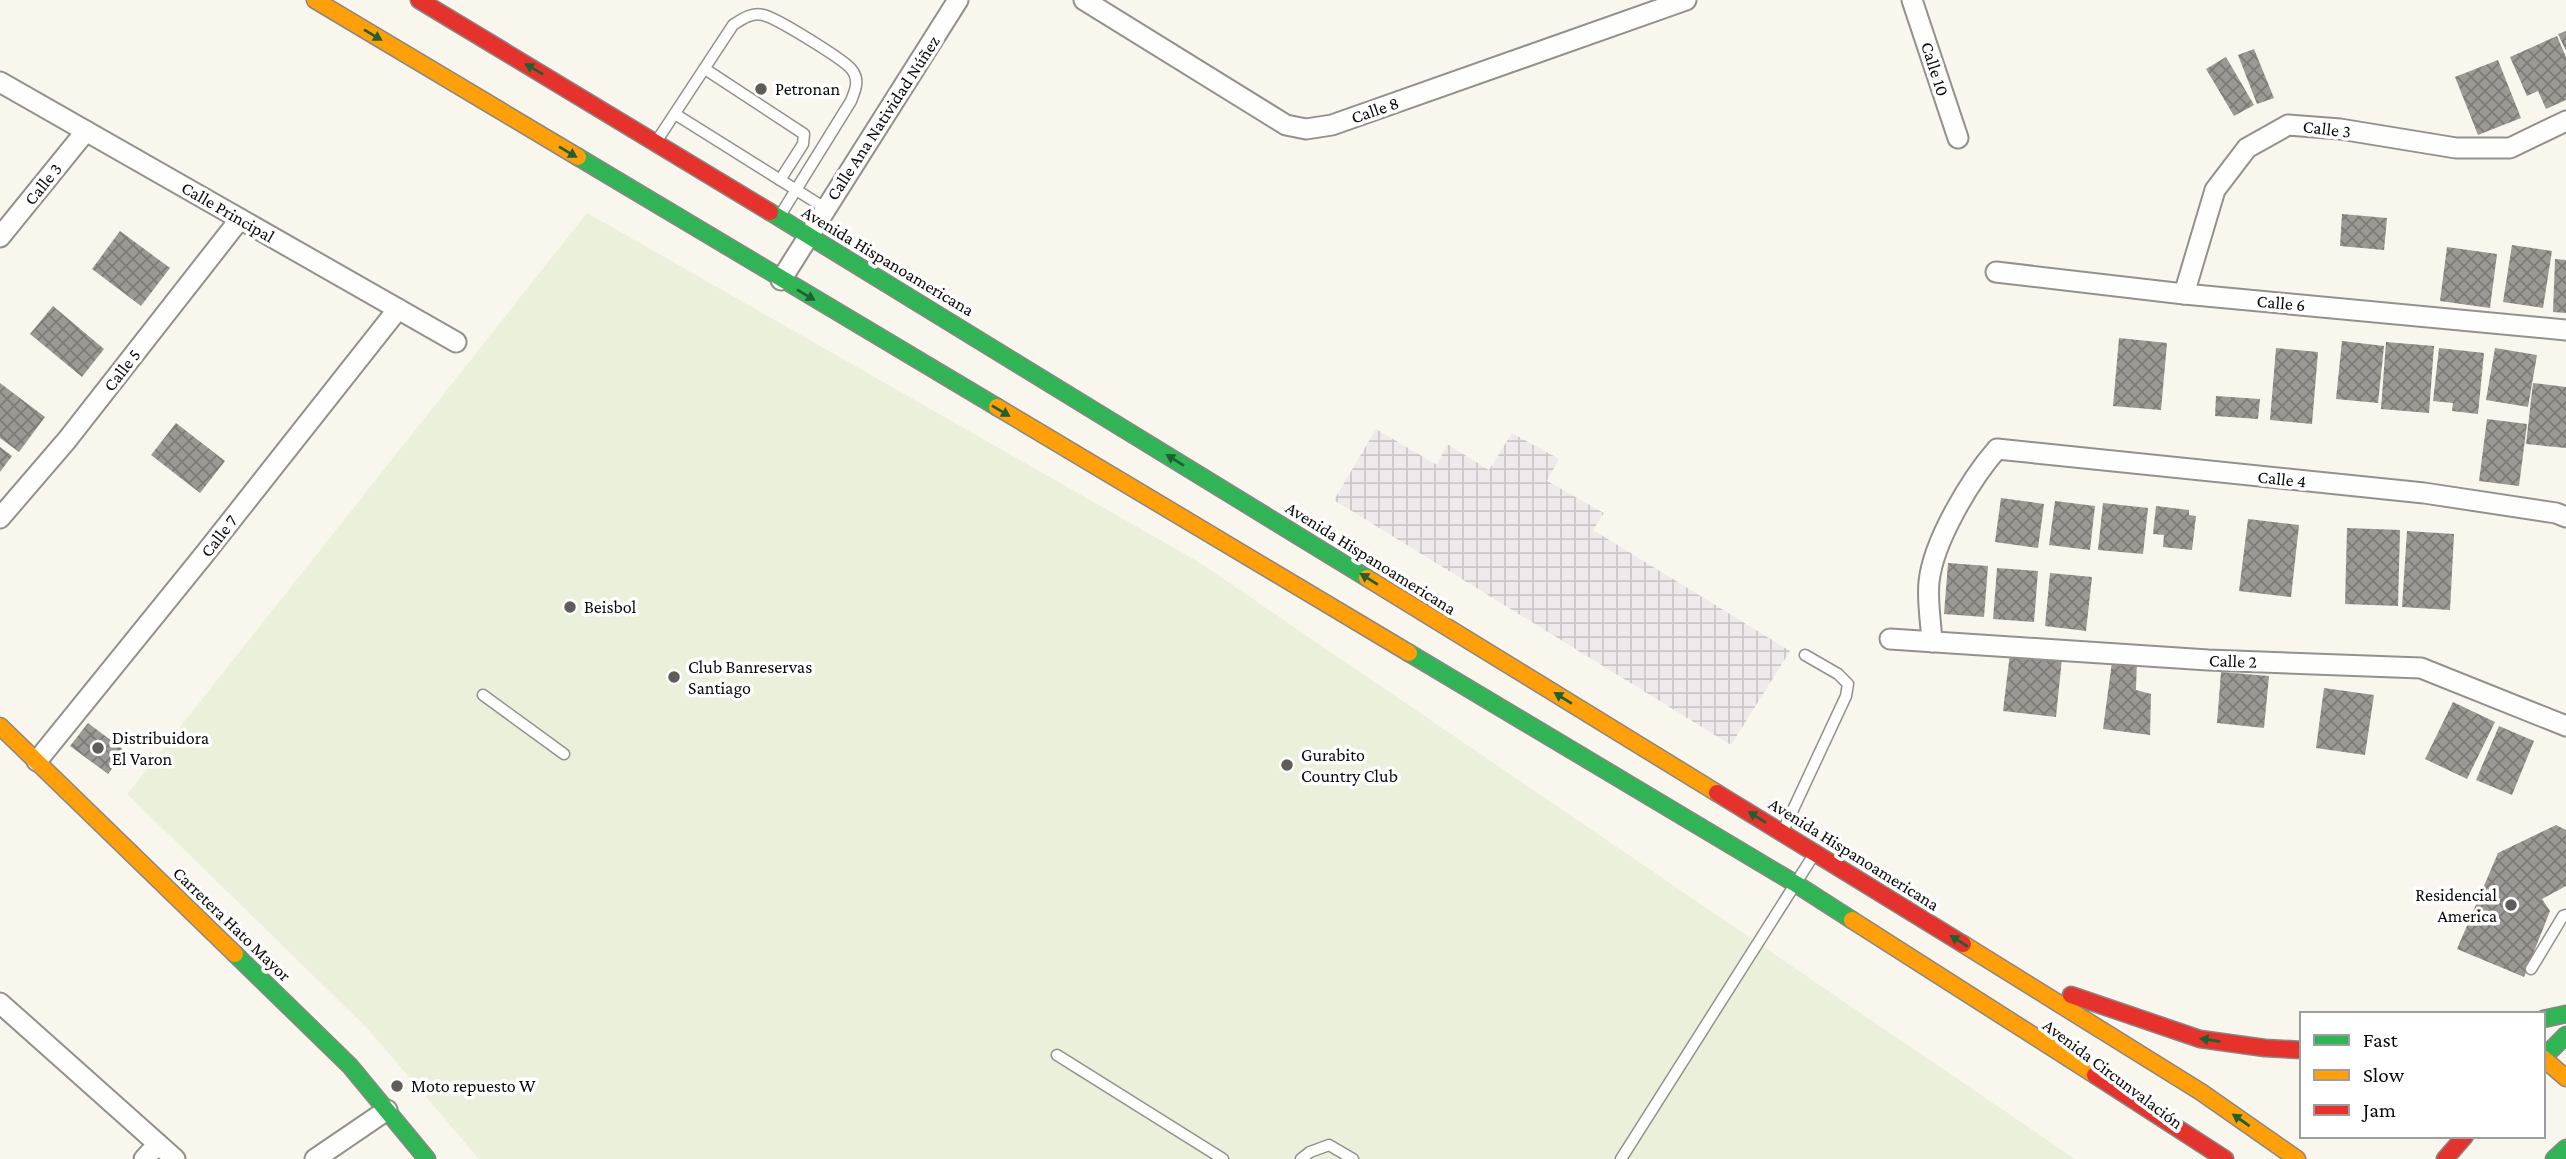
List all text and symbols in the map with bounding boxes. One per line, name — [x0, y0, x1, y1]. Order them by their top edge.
one-way arrow — [364, 29, 383, 41]
street label: Calle Ana Natividad Núñez — [822, 32, 944, 204]
street label: Calle 10 — [1917, 39, 1953, 99]
one-way arrow — [525, 63, 544, 76]
place label: Petronan — [775, 79, 840, 99]
marker: Petronan — [753, 81, 769, 97]
street label: Calle 8 — [1348, 93, 1402, 127]
street label: Calle 3 — [2302, 116, 2352, 142]
one-way arrow — [559, 146, 578, 159]
street label: Calle 3 — [20, 159, 66, 209]
street label: Calle Principal — [178, 177, 278, 247]
street label: Avenida Hispanoamericana — [798, 202, 978, 320]
one-way arrow — [796, 288, 815, 301]
street label: Calle 6 — [2256, 291, 2306, 315]
street label: Calle 5 — [99, 345, 145, 395]
one-way arrow — [992, 405, 1011, 417]
one-way arrow — [1166, 454, 1185, 467]
street label: Calle 4 — [2257, 467, 2307, 491]
street label: Avenida Hispanoamericana — [1282, 497, 1460, 619]
street label: Calle 7 — [196, 511, 242, 561]
one-way arrow — [1360, 573, 1379, 586]
place label: Beisbol — [584, 597, 637, 617]
marker: Beisbol — [562, 599, 578, 615]
street label: Calle 2 — [2209, 650, 2257, 672]
place label: Club Banreservas Santiago — [688, 657, 812, 698]
marker: Club Banreservas Santiago — [666, 669, 682, 685]
one-way arrow — [1554, 692, 1573, 704]
place label: Distribuidora El Varon — [112, 728, 209, 769]
marker: Distribuidora El Varon — [90, 740, 106, 756]
place label: Gurabito Country Club — [1301, 745, 1398, 786]
marker: Gurabito Country Club — [1279, 757, 1295, 773]
street label: Avenida Hispanoamericana — [1765, 793, 1943, 915]
one-way arrow — [1747, 811, 1767, 824]
street label: Carretera Hato Mayor — [169, 863, 295, 986]
place label: Residencial America — [2415, 885, 2497, 926]
marker: Residencial America — [2503, 897, 2519, 913]
one-way arrow — [1949, 934, 1968, 947]
legend — [2300, 1012, 2545, 1138]
street label: Avenida Circunvalación — [2039, 1015, 2187, 1133]
text: Fast — [2363, 1028, 2399, 1052]
one-way arrow — [2199, 1034, 2221, 1045]
text: Slow — [2363, 1063, 2405, 1087]
place label: Moto repuesto W — [411, 1076, 536, 1096]
marker: Moto repuesto W — [389, 1078, 405, 1094]
text: Jam — [2361, 1098, 2396, 1122]
one-way arrow — [2232, 1113, 2250, 1127]

